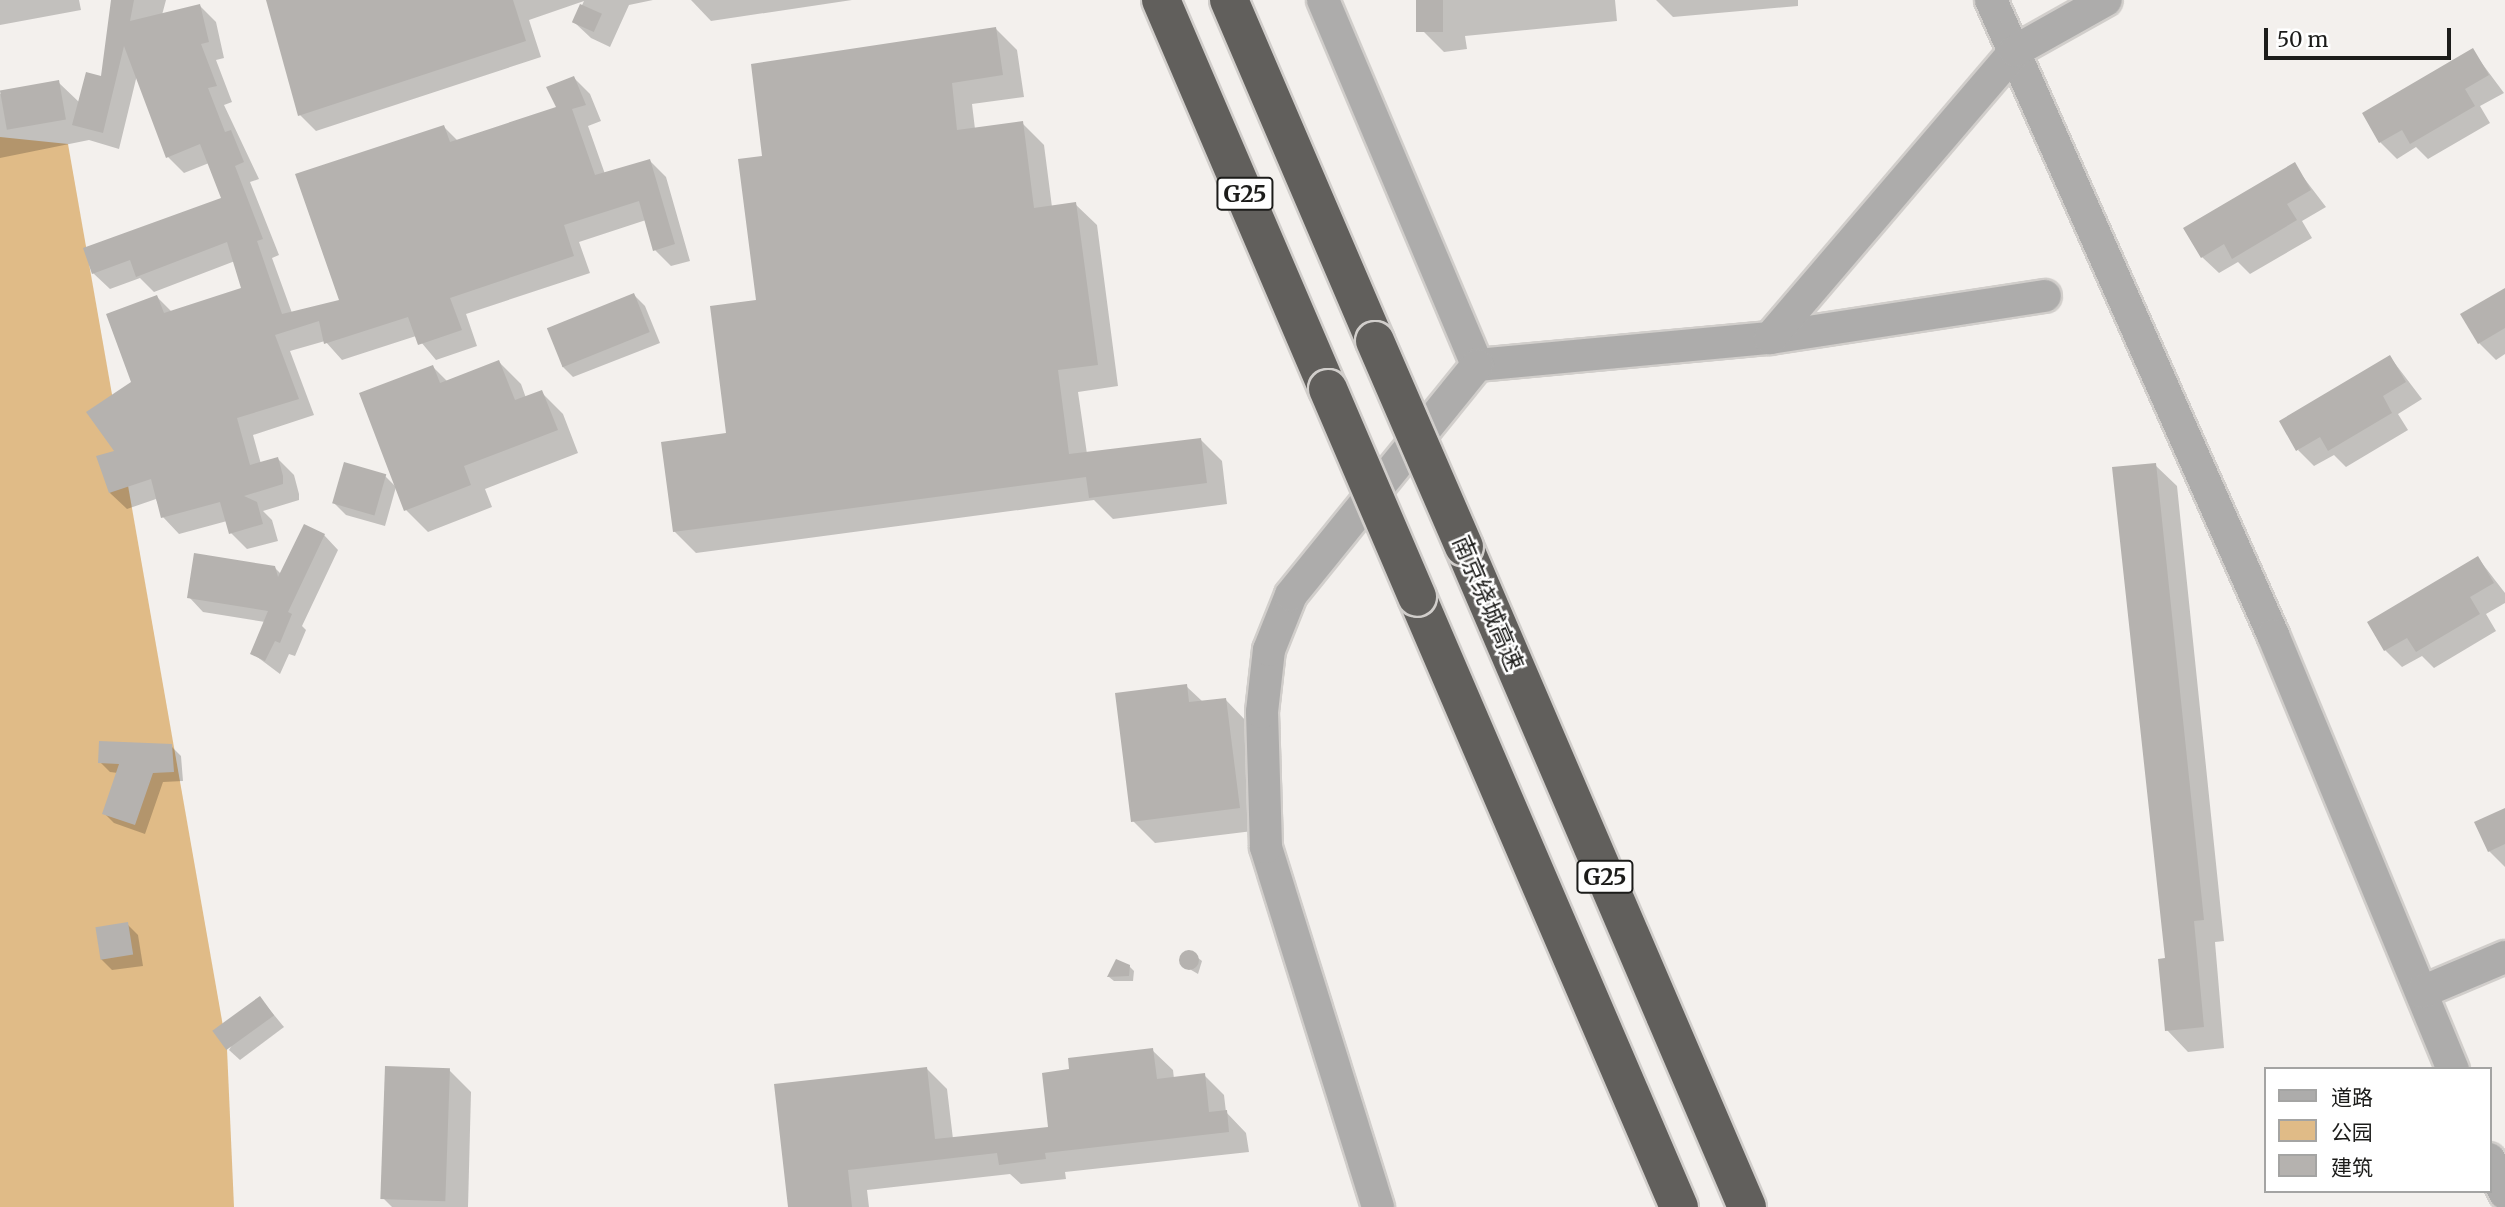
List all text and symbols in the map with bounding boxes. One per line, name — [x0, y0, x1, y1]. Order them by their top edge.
scale bar — [2267, 14, 2454, 58]
text: 50 m — [2277, 26, 2328, 53]
road number: G25 — [1215, 174, 1275, 214]
street label: 南京绕城高速 — [1447, 531, 1529, 675]
road number: G25 — [1575, 858, 1635, 897]
legend — [2264, 1067, 2491, 1193]
text: 道路 — [2331, 1084, 2373, 1111]
text: 公园 — [2331, 1119, 2373, 1146]
text: 建筑 — [2331, 1154, 2373, 1181]

